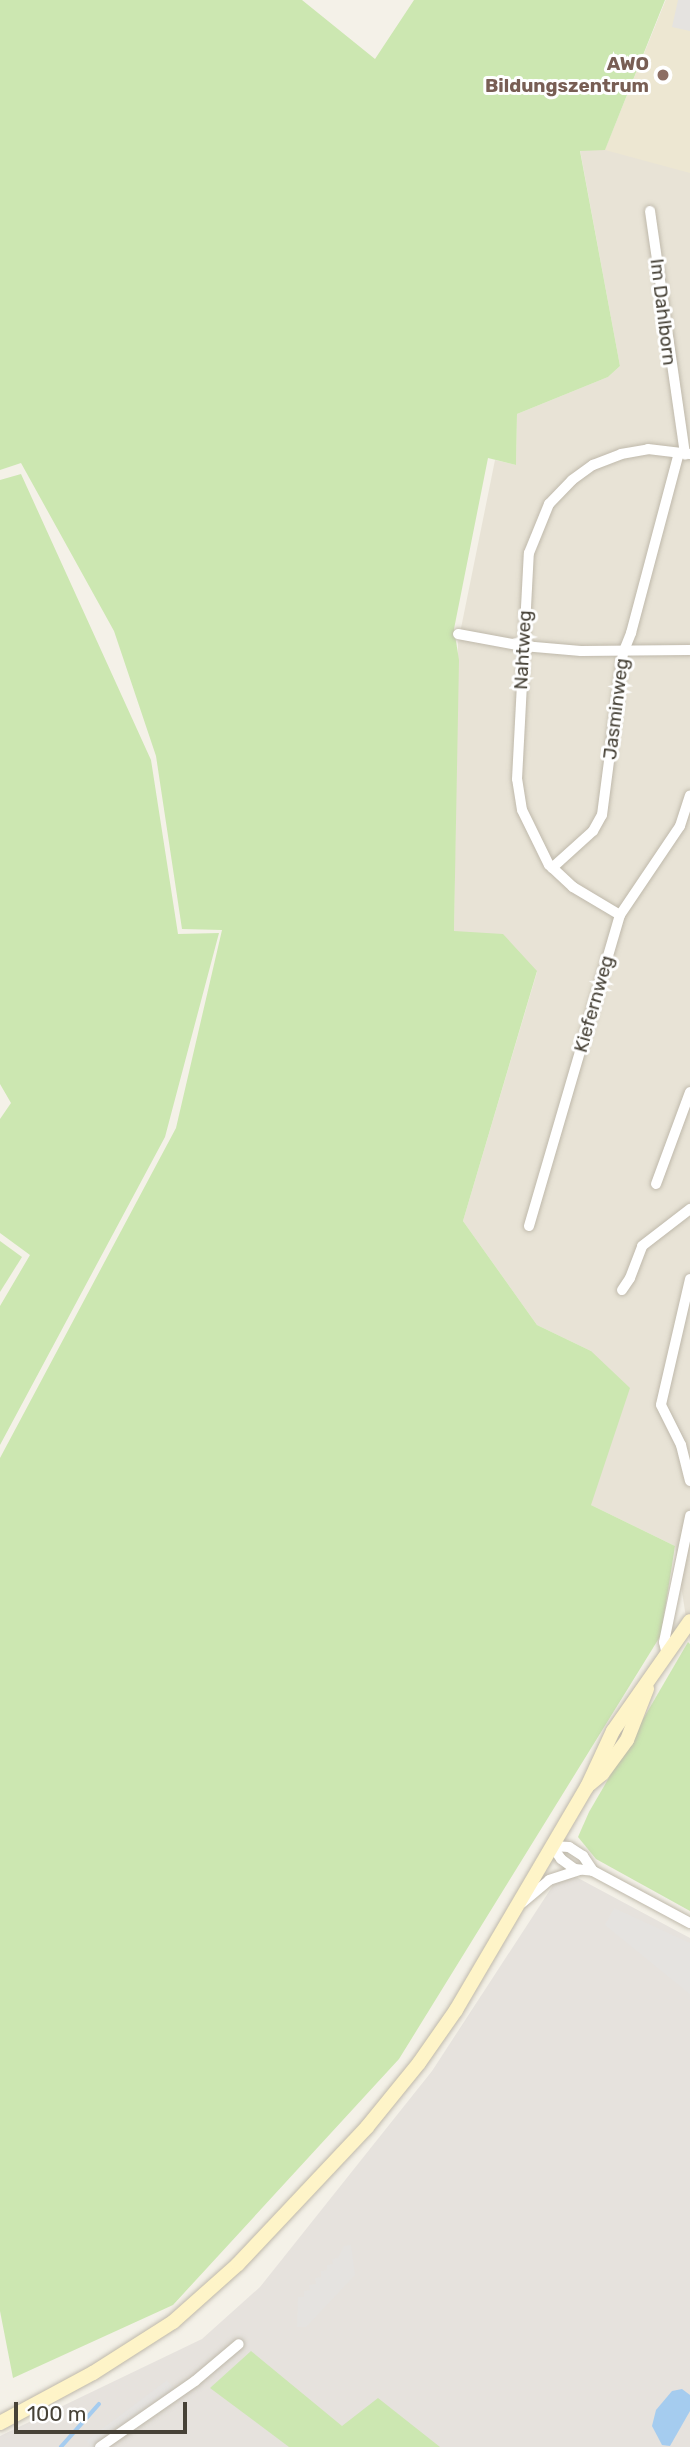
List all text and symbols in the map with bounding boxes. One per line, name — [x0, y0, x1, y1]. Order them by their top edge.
place label: AWO Bildungszentrum — [485, 53, 649, 97]
marker: AWO Bildungszentrum — [655, 67, 671, 83]
street label: Im Dahlborn — [645, 257, 681, 367]
street label: Nahtweg — [510, 610, 536, 690]
street label: Jasminweg — [598, 657, 634, 761]
street label: Kiefernweg — [569, 953, 619, 1055]
scale bar — [18, 2388, 191, 2432]
text: 100 m — [27, 2401, 86, 2426]

